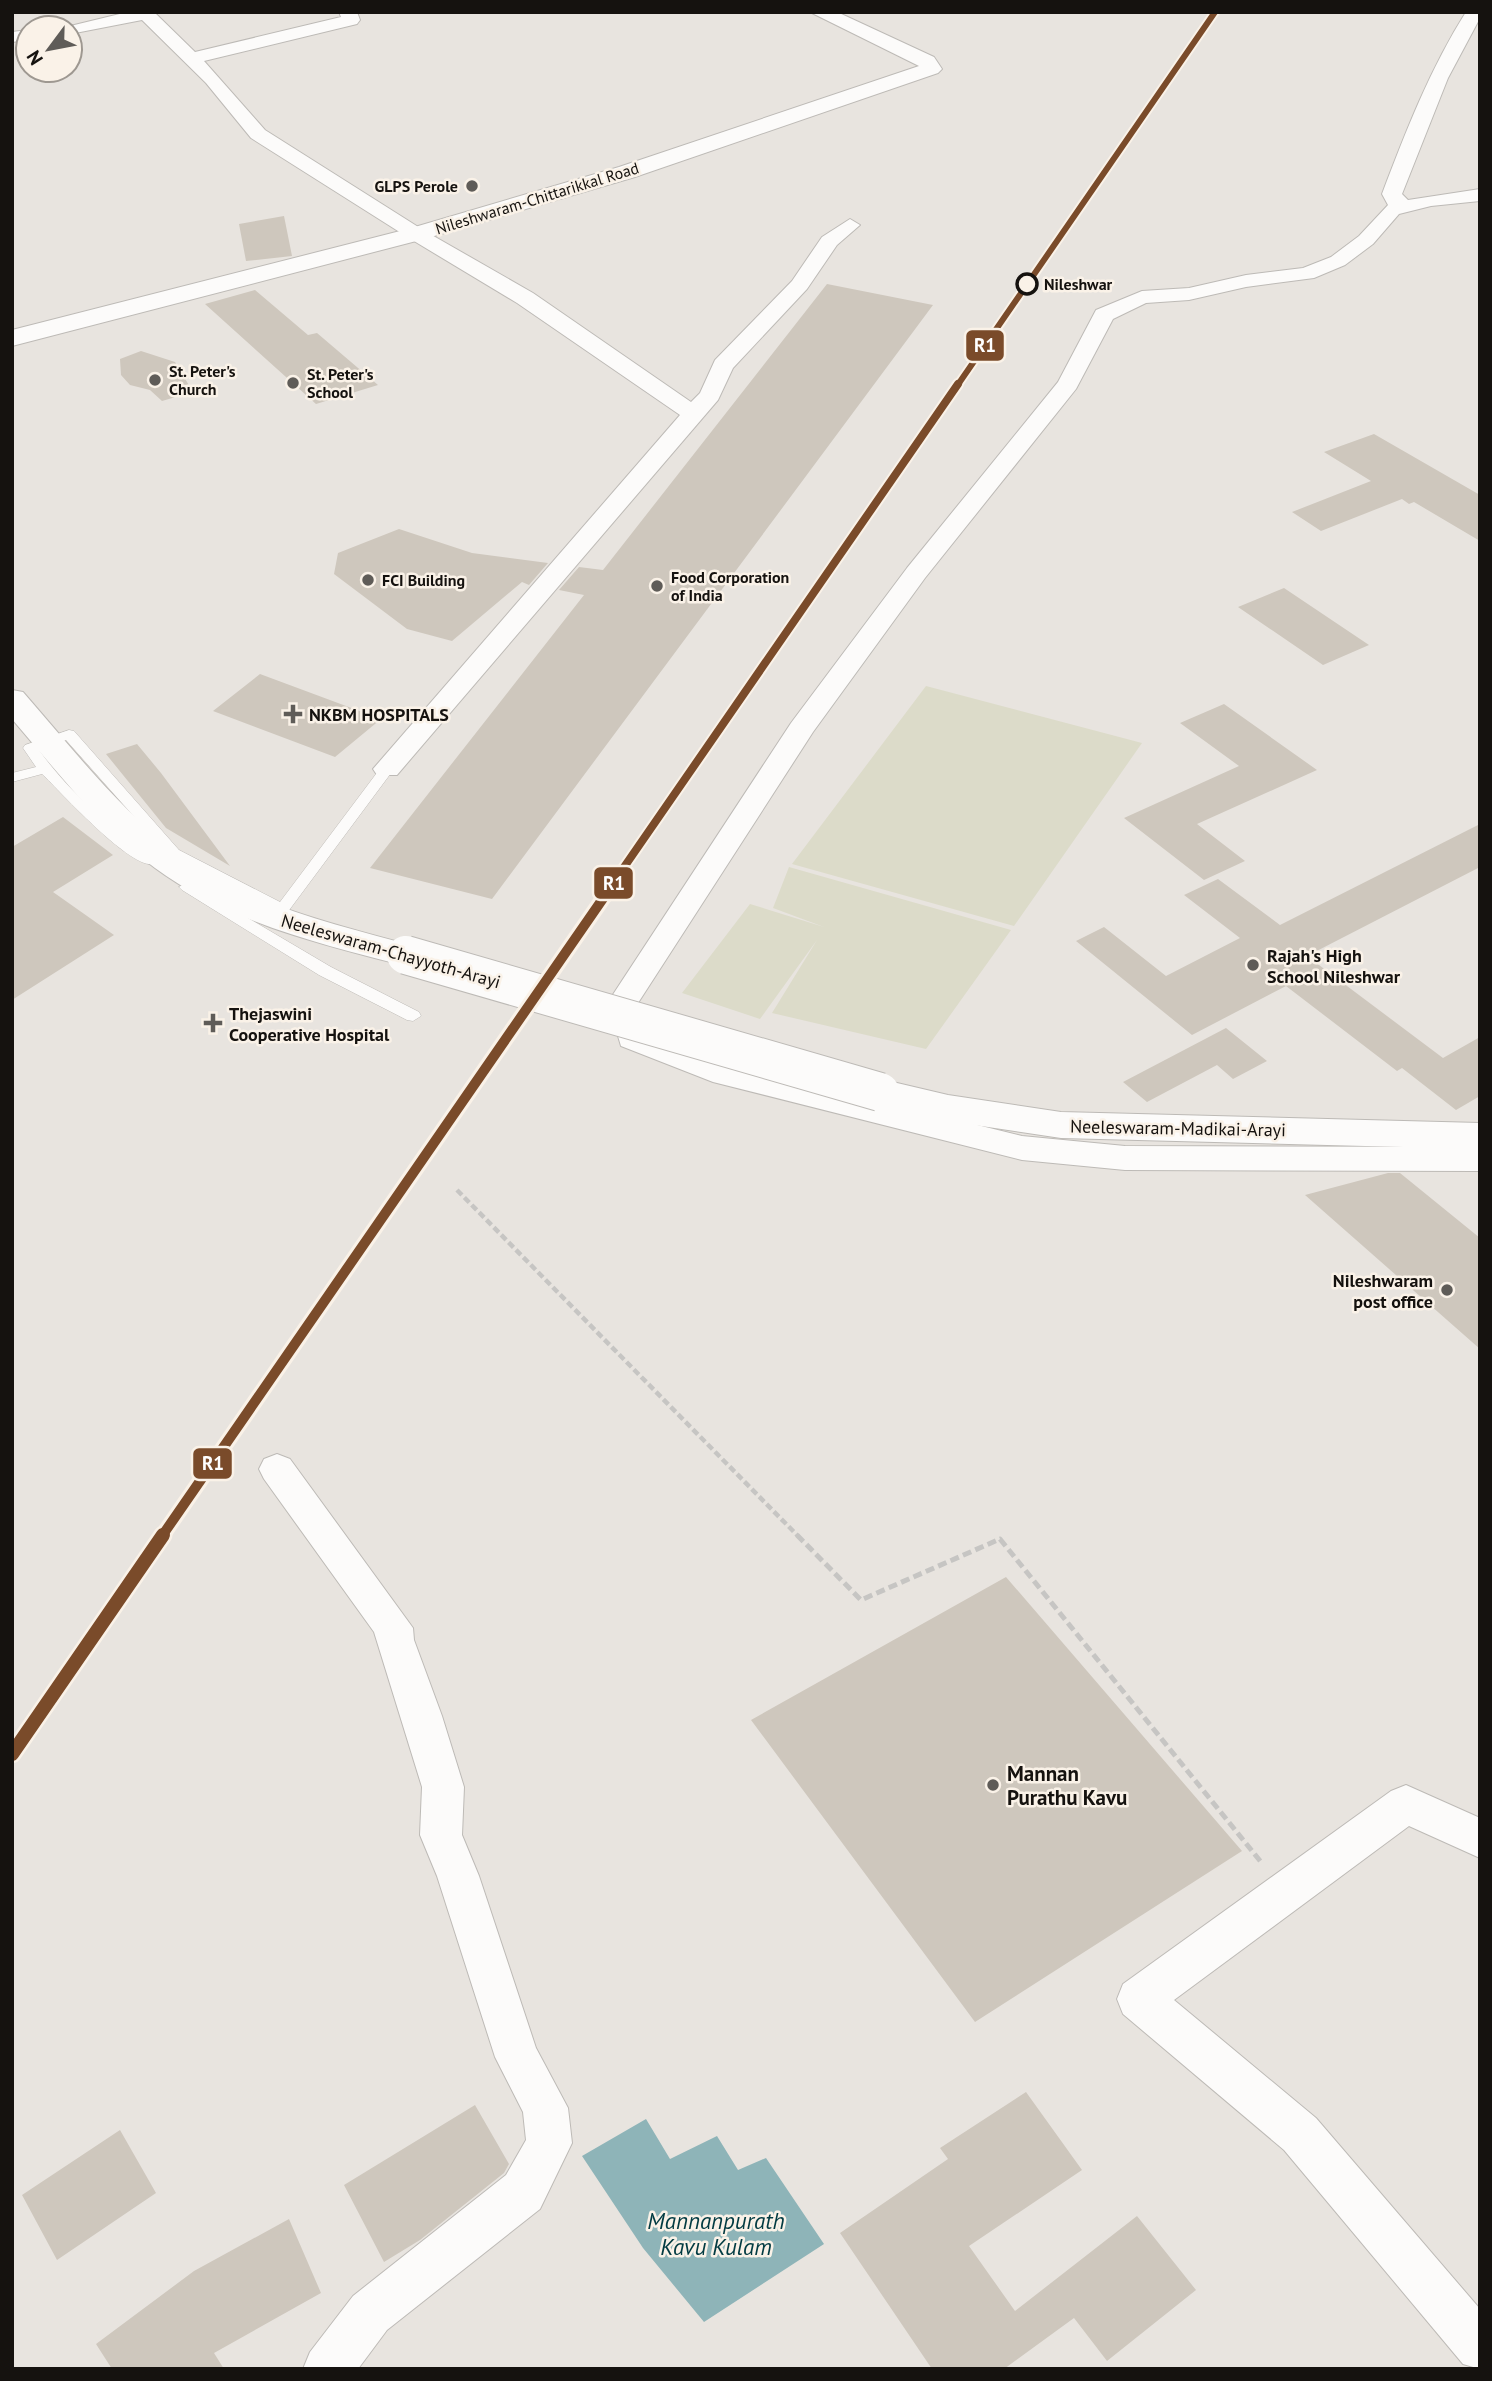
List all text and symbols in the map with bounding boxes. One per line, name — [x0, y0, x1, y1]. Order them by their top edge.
north arrow — [14, 14, 84, 84]
text: N — [21, 46, 48, 70]
street label: Nileshwaram-Chittarikkal Road — [433, 157, 641, 239]
place label: GLPS Perole — [375, 176, 458, 196]
marker: GLPS Perole — [464, 178, 480, 194]
marker: Nileshwar — [1016, 273, 1038, 295]
place label: Nileshwar — [1044, 274, 1113, 294]
line badge: R1 — [965, 329, 1005, 362]
text: R1 — [974, 333, 996, 357]
place label: St. Peter's Church — [169, 361, 236, 399]
place label: St. Peter's School — [307, 364, 374, 402]
marker: St. Peter's Church — [147, 372, 163, 388]
marker: St. Peter's School — [285, 375, 301, 391]
place label: Food Corporation of India — [671, 567, 789, 605]
place label: FCI Building — [382, 570, 465, 590]
marker: FCI Building — [360, 572, 376, 588]
marker: Food Corporation of India — [649, 578, 665, 594]
place label: NKBM HOSPITALS — [309, 703, 449, 726]
marker: NKBM HOSPITALS — [283, 704, 303, 724]
line badge: R1 — [593, 866, 634, 900]
text: R1 — [603, 871, 625, 895]
street label: Neeleswaram-Chayyoth-Arayi — [279, 909, 503, 993]
place label: Rajah's High School Nileshwar — [1267, 944, 1401, 988]
marker: Rajah's High School Nileshwar — [1245, 957, 1261, 973]
place label: Thejaswini Cooperative Hospital — [229, 1002, 390, 1046]
marker: Thejaswini Cooperative Hospital — [203, 1013, 223, 1033]
street label: Neeleswaram-Madikai-Arayi — [1070, 1115, 1286, 1141]
place label: Nileshwaram post office — [1333, 1269, 1433, 1313]
marker: Nileshwaram post office — [1439, 1282, 1455, 1298]
line badge: R1 — [192, 1447, 233, 1480]
text: R1 — [202, 1451, 224, 1475]
place label: Mannan Purathu Kavu — [1007, 1760, 1127, 1811]
marker: Mannan Purathu Kavu — [985, 1777, 1001, 1793]
water label: Mannanpurath Kavu Kulam — [647, 2206, 785, 2261]

